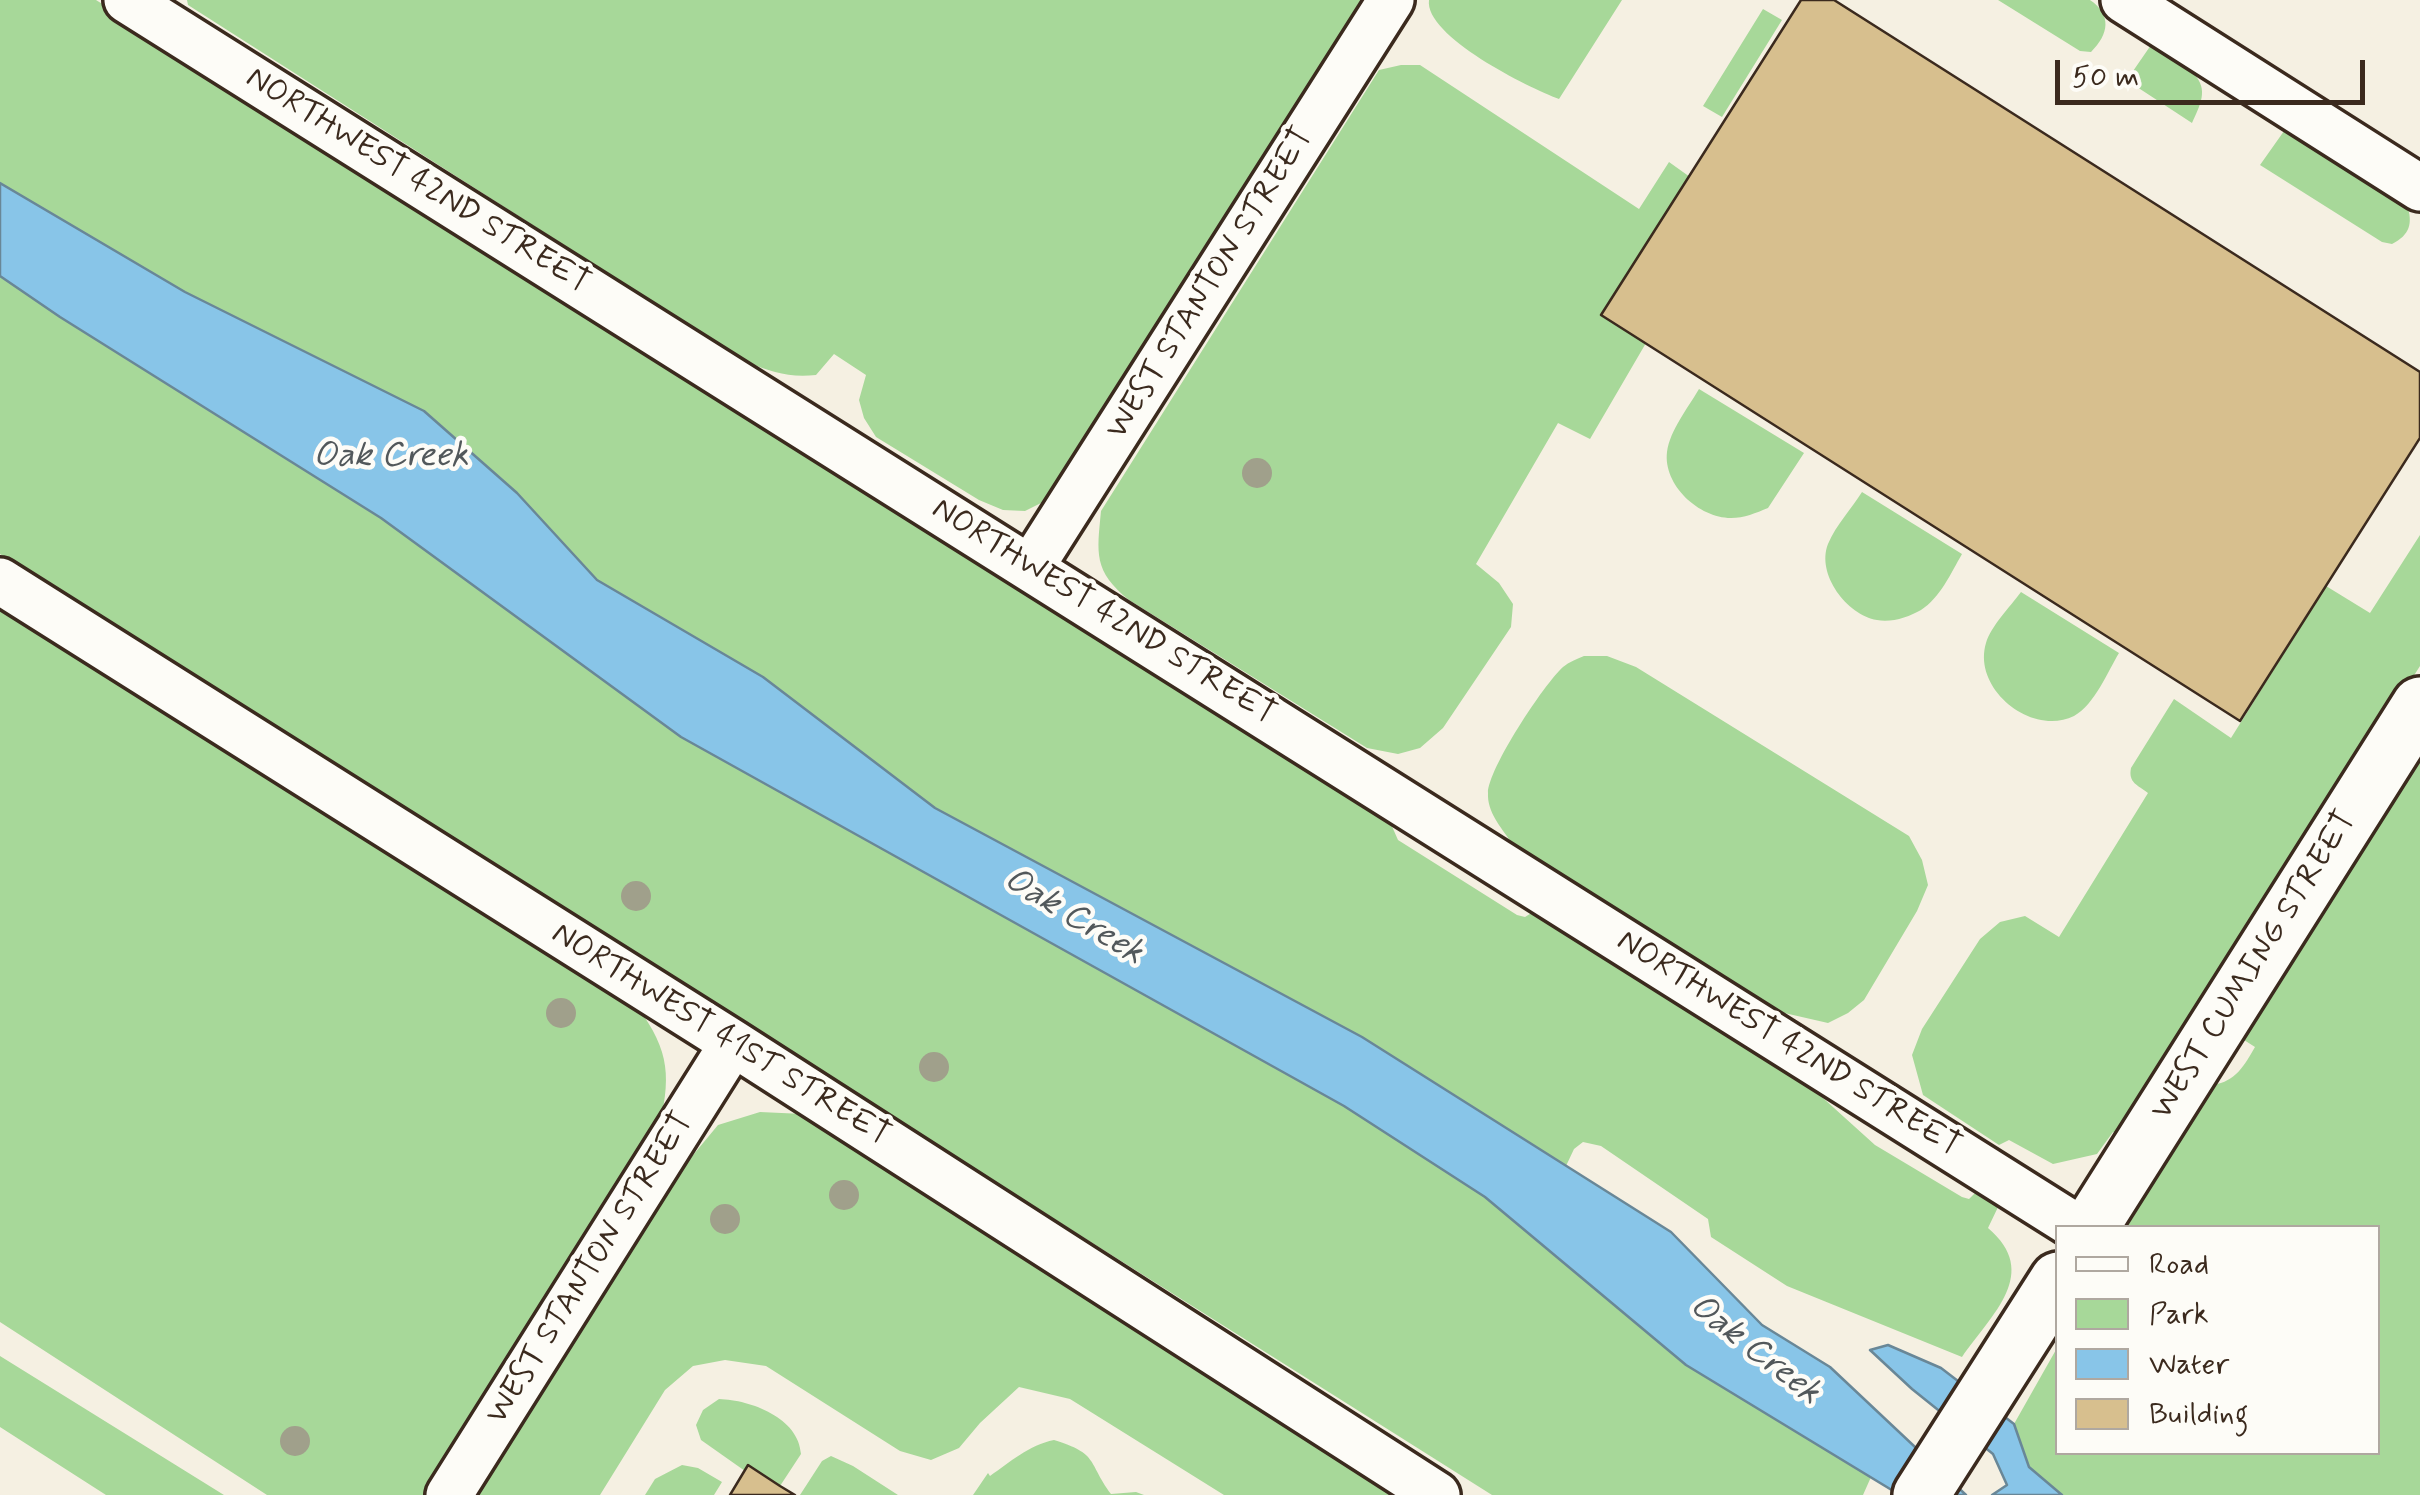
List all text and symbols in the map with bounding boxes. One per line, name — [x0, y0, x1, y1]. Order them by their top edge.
scale bar — [2060, 40, 2370, 102]
text: 50 m — [2072, 58, 2139, 97]
street label: NORTHWEST 42ND STREET — [238, 60, 596, 304]
street label: WEST STANTON STREET — [1099, 121, 1323, 447]
water label: Oak Creek — [313, 437, 469, 479]
street label: NORTHWEST 42ND STREET — [924, 491, 1282, 735]
street label: WEST CUMING STREET — [2144, 804, 2366, 1128]
water label: Oak Creek — [996, 860, 1150, 976]
street label: NORTHWEST 41ST STREET — [544, 916, 896, 1156]
street label: NORTHWEST 42ND STREET — [1609, 923, 1967, 1167]
street label: WEST STANTON STREET — [479, 1106, 703, 1432]
legend — [2055, 1225, 2380, 1455]
text: Road — [2149, 1245, 2209, 1284]
water label: Oak Creek — [1680, 1287, 1828, 1415]
text: Park — [2149, 1295, 2209, 1334]
text: Water — [2149, 1345, 2229, 1384]
text: Building — [2149, 1395, 2248, 1434]

